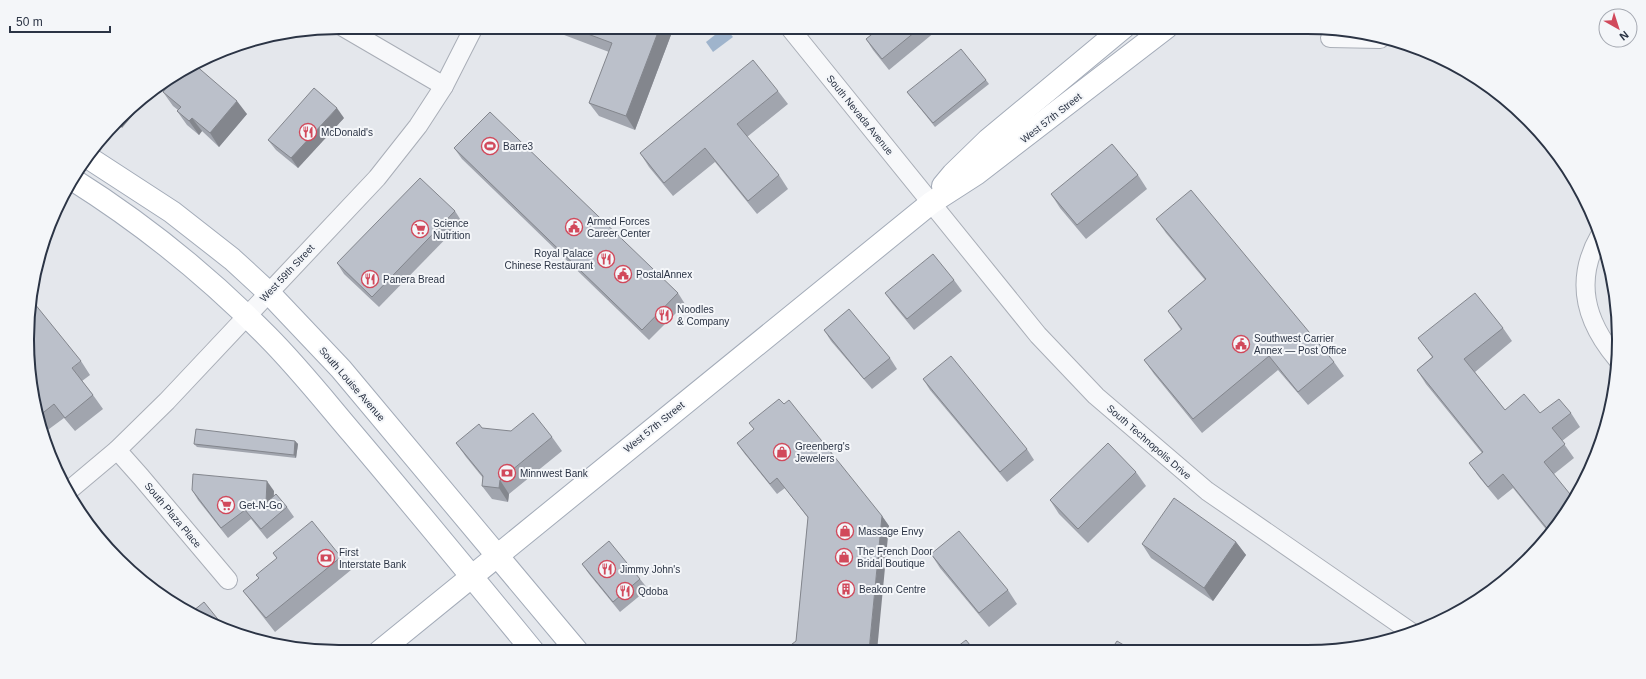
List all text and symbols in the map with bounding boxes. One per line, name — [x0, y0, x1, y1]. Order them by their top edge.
scale bar — [10, 8, 110, 34]
north arrow — [1598, 8, 1638, 48]
text: 50 m — [16, 15, 43, 29]
text: N — [1617, 29, 1631, 43]
street label: South Nevada Avenue — [824, 73, 896, 157]
street label: West 57th Street — [1018, 91, 1084, 145]
restaurant icon: McDonald's — [298, 122, 318, 142]
place label: McDonald's — [321, 127, 373, 138]
sports icon: Barre3 — [480, 136, 500, 156]
place label: Barre3 — [503, 141, 533, 152]
place label: Armed Forces Career Center — [587, 216, 651, 239]
public building icon: Armed Forces Career Center — [564, 217, 584, 237]
place label: Science Nutrition — [433, 218, 470, 241]
supermarket icon: Science Nutrition — [410, 219, 430, 239]
street label: West 59th Street — [258, 242, 317, 304]
place label: Royal Palace Chinese Restaurant — [505, 248, 593, 271]
restaurant icon: Royal Palace Chinese Restaurant — [596, 249, 616, 269]
public building icon: PostalAnnex — [613, 264, 633, 284]
restaurant icon: Panera Bread — [360, 269, 380, 289]
place label: PostalAnnex — [636, 269, 692, 280]
place label: Panera Bread — [383, 274, 445, 285]
place label: Noodles & Company — [677, 304, 729, 327]
restaurant icon: Noodles & Company — [654, 305, 674, 325]
place label: Southwest Carrier Annex — Post Office — [1254, 333, 1347, 356]
public building icon: Southwest Carrier Annex — Post Office — [1231, 334, 1251, 354]
street label: South Louise Avenue — [317, 345, 387, 424]
street label: West 57th Street — [622, 399, 687, 455]
street label: South Technopolis Drive — [1105, 403, 1194, 482]
place label: Greenberg's Jewelers — [795, 441, 850, 464]
shop icon: Greenberg's Jewelers — [772, 442, 792, 462]
bank icon: Minnwest Bank — [497, 463, 517, 483]
place label: Minnwest Bank — [520, 468, 589, 479]
street label: South Plaza Place — [143, 480, 204, 550]
supermarket icon: Get-N-Go — [216, 495, 236, 515]
place label: Get-N-Go — [239, 500, 283, 511]
shop icon: Massage Envy — [835, 521, 855, 541]
place label: Massage Envy — [858, 526, 924, 537]
place label: The French Door Bridal Boutique — [857, 546, 933, 569]
place label: First Interstate Bank — [339, 547, 407, 570]
shop icon: The French Door Bridal Boutique — [834, 547, 854, 567]
bank icon: First Interstate Bank — [316, 548, 336, 568]
restaurant icon: Jimmy John's — [597, 559, 617, 579]
place label: Jimmy John's — [620, 564, 680, 575]
building icon: Beakon Centre — [836, 579, 856, 599]
restaurant icon: Qdoba — [615, 581, 635, 601]
place label: Beakon Centre — [859, 584, 926, 595]
place label: Qdoba — [638, 586, 668, 597]

